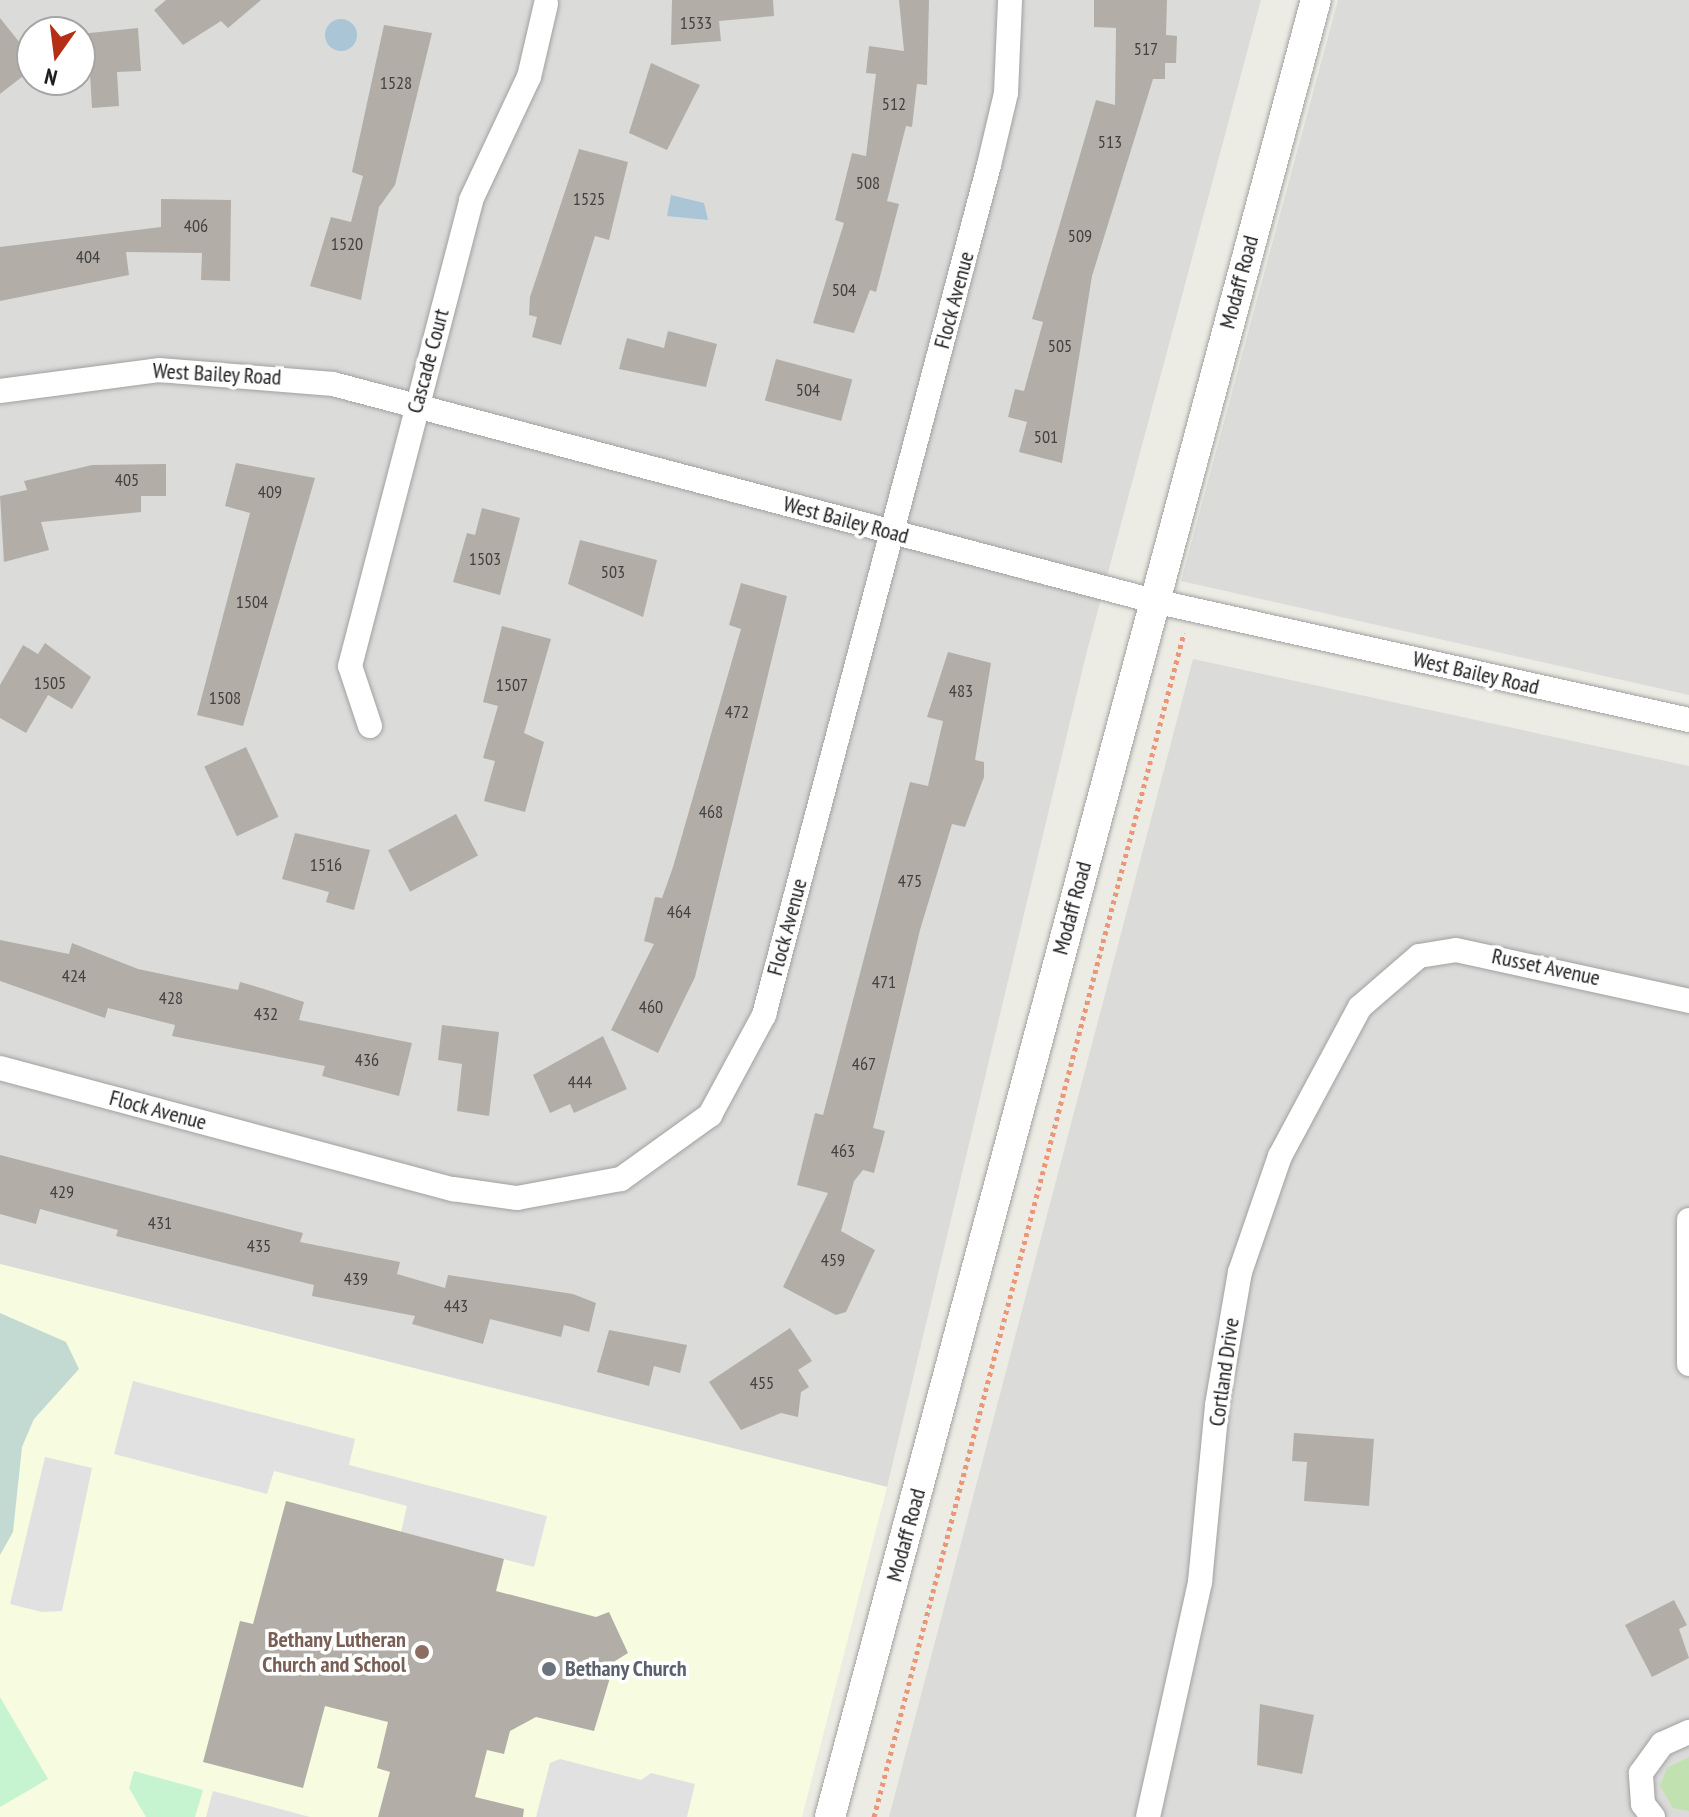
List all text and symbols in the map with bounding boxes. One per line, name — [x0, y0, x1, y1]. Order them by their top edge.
house number: 1533 — [680, 12, 712, 34]
north arrow — [16, 16, 96, 96]
house number: 517 — [1134, 38, 1158, 60]
text: N — [42, 62, 60, 92]
house number: 1528 — [380, 72, 412, 94]
house number: 512 — [882, 93, 906, 115]
house number: 513 — [1098, 131, 1122, 153]
house number: 508 — [856, 172, 880, 194]
house number: 1525 — [573, 188, 605, 210]
house number: 406 — [184, 215, 208, 237]
house number: 509 — [1068, 225, 1092, 247]
house number: 1520 — [331, 233, 363, 255]
street label: Modaff Road — [1214, 233, 1264, 331]
house number: 404 — [76, 246, 100, 268]
street label: Flock Avenue — [928, 248, 980, 352]
house number: 504 — [832, 279, 856, 301]
street label: Cascade Court — [401, 306, 455, 416]
house number: 505 — [1048, 335, 1072, 357]
street label: West Bailey Road — [152, 357, 282, 391]
house number: 504 — [796, 379, 820, 401]
house number: 501 — [1034, 426, 1058, 448]
house number: 405 — [115, 469, 139, 491]
house number: 409 — [258, 481, 282, 503]
street label: West Bailey Road — [780, 490, 912, 550]
house number: 1503 — [469, 548, 501, 570]
house number: 503 — [601, 561, 625, 583]
house number: 1504 — [236, 591, 268, 613]
street label: West Bailey Road — [1410, 646, 1542, 700]
house number: 1505 — [34, 672, 66, 694]
house number: 1507 — [496, 674, 528, 696]
house number: 483 — [949, 680, 973, 702]
house number: 1508 — [209, 687, 241, 709]
house number: 472 — [725, 701, 749, 723]
house number: 468 — [699, 801, 723, 823]
house number: 1516 — [310, 854, 342, 876]
street label: Modaff Road — [1047, 859, 1097, 957]
house number: 475 — [898, 870, 922, 892]
street label: Flock Avenue — [761, 875, 813, 979]
house number: 464 — [667, 901, 691, 923]
street label: Russet Avenue — [1489, 943, 1603, 991]
house number: 424 — [62, 965, 86, 987]
house number: 471 — [872, 971, 896, 993]
house number: 428 — [159, 987, 183, 1009]
house number: 460 — [639, 996, 663, 1018]
house number: 432 — [254, 1003, 278, 1025]
house number: 436 — [355, 1049, 379, 1071]
house number: 467 — [852, 1053, 876, 1075]
house number: 444 — [568, 1071, 592, 1093]
street label: Flock Avenue — [106, 1084, 210, 1136]
house number: 463 — [831, 1140, 855, 1162]
house number: 429 — [50, 1181, 74, 1203]
house number: 431 — [148, 1212, 172, 1234]
house number: 435 — [247, 1235, 271, 1257]
house number: 459 — [821, 1249, 845, 1271]
house number: 439 — [344, 1268, 368, 1290]
house number: 443 — [444, 1295, 468, 1317]
street label: Cortland Drive — [1203, 1316, 1245, 1428]
house number: 455 — [750, 1372, 774, 1394]
street label: Modaff Road — [881, 1486, 931, 1584]
place label: Bethany Lutheran Church and School — [262, 1626, 406, 1678]
marker: Bethany Lutheran Church and School — [413, 1643, 431, 1661]
place label: Bethany Church — [565, 1656, 688, 1682]
marker: Bethany Church — [540, 1660, 558, 1678]

